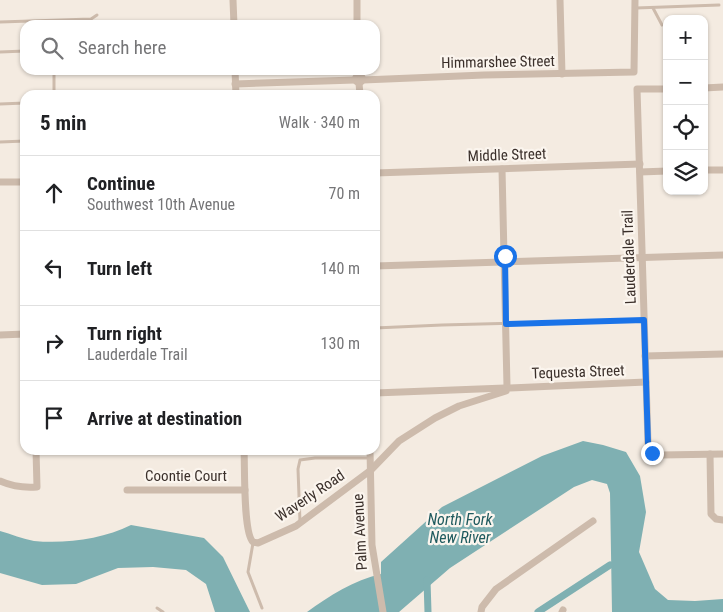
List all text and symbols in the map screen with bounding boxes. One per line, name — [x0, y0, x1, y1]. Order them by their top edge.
map controls — [663, 15, 708, 195]
button: + — [663, 15, 708, 60]
search box — [20, 20, 380, 75]
icon: search — [38, 34, 66, 62]
text: Search here — [78, 36, 166, 59]
street label: Himmarshee Street — [441, 52, 555, 72]
button: − — [663, 60, 708, 105]
button: locate — [663, 105, 708, 150]
text: 5 min — [40, 111, 87, 135]
text: Walk · 340 m — [279, 113, 360, 132]
street label: Middle Street — [467, 145, 547, 165]
button: layers — [663, 150, 708, 195]
text: Continue — [87, 172, 155, 195]
icon: ahead — [40, 179, 68, 207]
text: 70 m — [328, 184, 360, 203]
text: Southwest 10th Avenue — [87, 195, 235, 214]
street label: Lauderdale Trail — [618, 210, 640, 304]
route start — [494, 245, 517, 268]
icon: left — [40, 254, 68, 282]
text: Turn left — [87, 257, 152, 280]
text: 140 m — [321, 259, 360, 278]
text: Turn right — [87, 322, 162, 345]
icon: right — [40, 329, 68, 357]
text: 130 m — [321, 334, 360, 353]
text: Lauderdale Trail — [87, 345, 188, 364]
street label: Tequesta Street — [531, 361, 625, 383]
icon: arrive — [40, 404, 68, 432]
text: Arrive at destination — [87, 407, 242, 430]
route end — [641, 442, 664, 465]
street label: Waverly Road — [272, 466, 348, 526]
street label: Coontie Court — [145, 467, 227, 485]
street label: Palm Avenue — [349, 493, 371, 571]
water label: North Fork New River — [427, 510, 494, 547]

